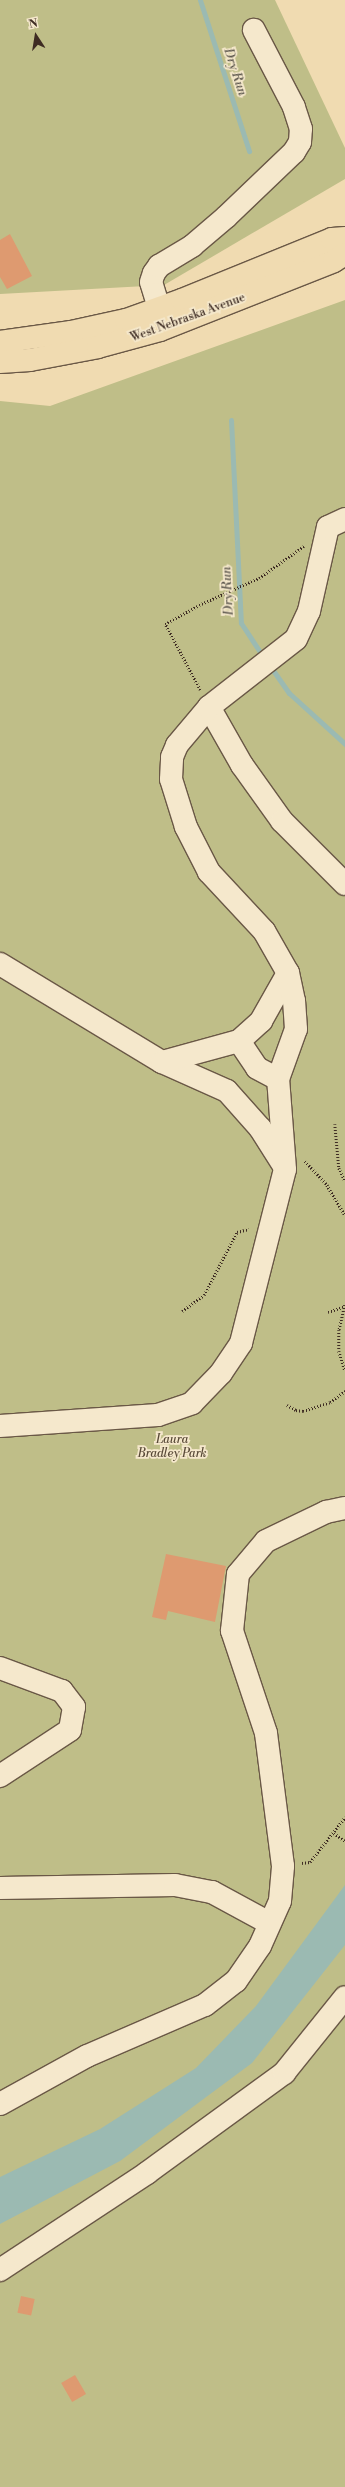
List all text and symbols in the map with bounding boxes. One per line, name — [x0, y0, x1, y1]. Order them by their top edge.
north arrow — [16, 16, 56, 56]
text: N — [28, 17, 39, 32]
water label: Dry Run — [220, 46, 250, 98]
street label: West Nebraska Avenue — [129, 291, 247, 345]
water label: Dry Run — [219, 566, 237, 616]
park label: Laura Bradley Park — [137, 1433, 207, 1461]

